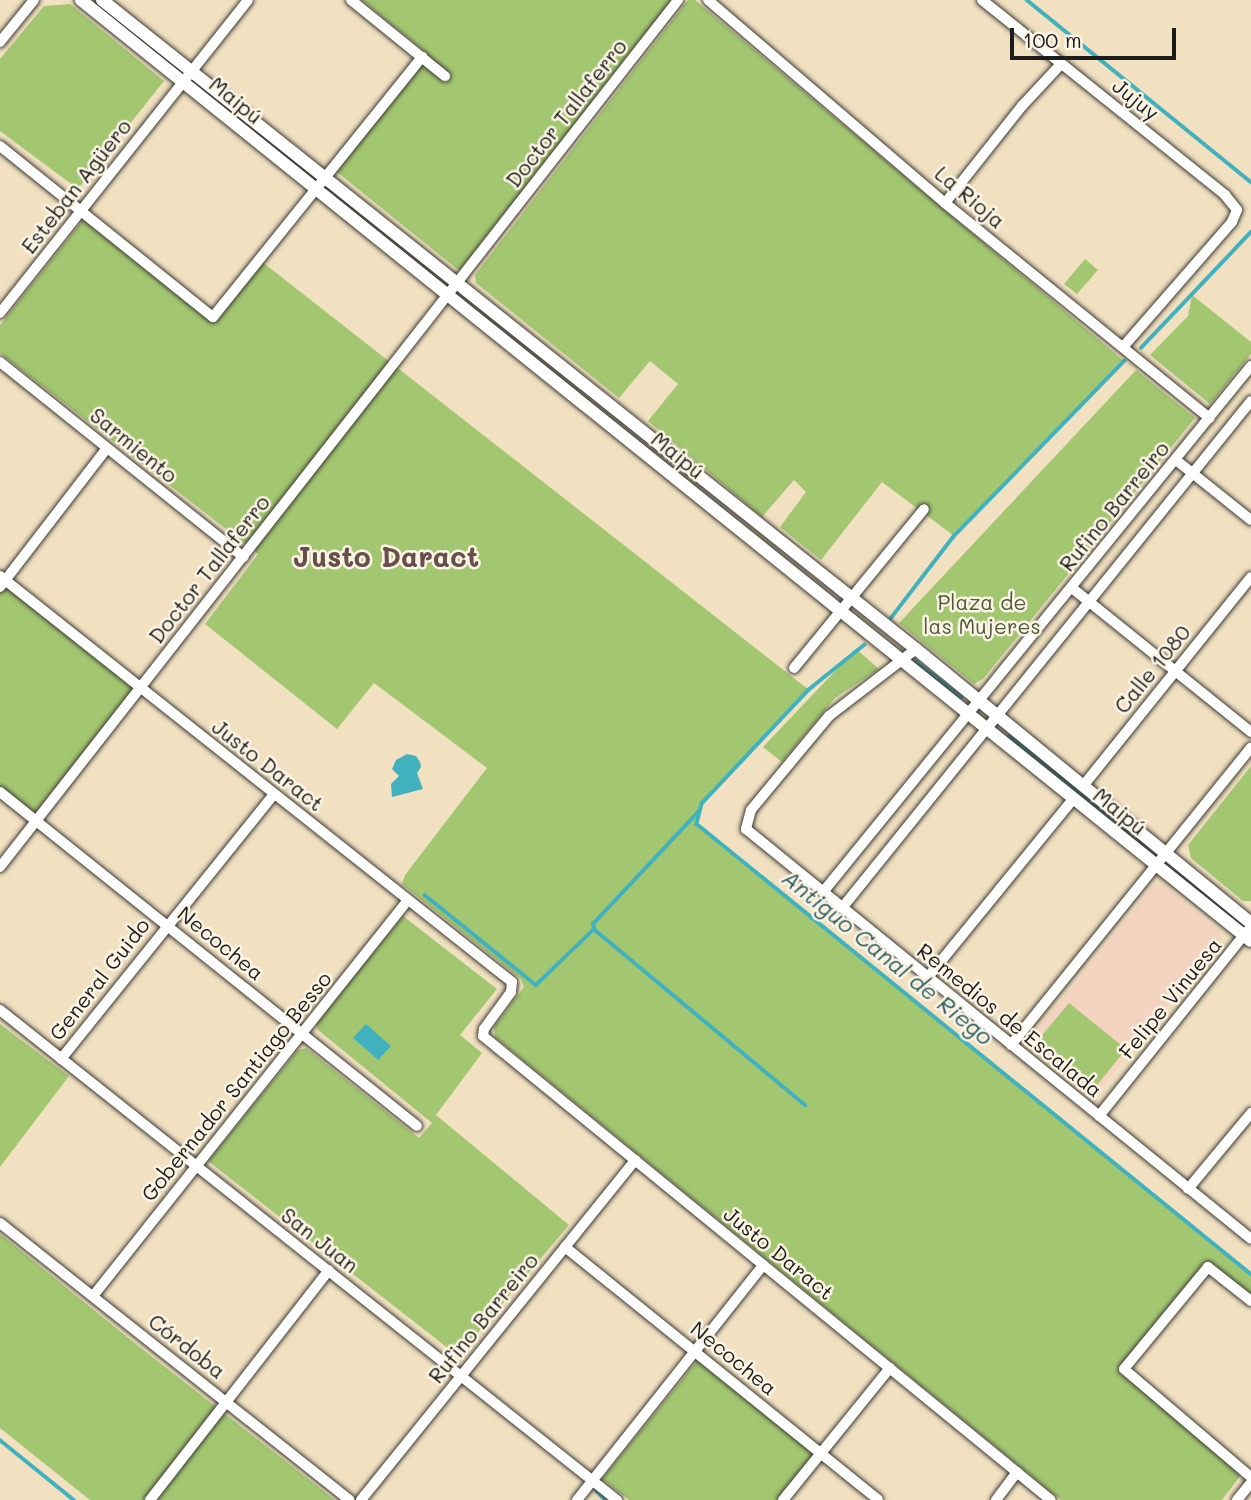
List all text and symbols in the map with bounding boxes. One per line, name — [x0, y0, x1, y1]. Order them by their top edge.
scale bar — [1013, 14, 1179, 58]
text: 100 m — [1023, 26, 1082, 53]
street label: Doctor Tallaferro — [500, 34, 632, 192]
street label: Maipú — [204, 71, 268, 129]
street label: Jujuy — [1108, 73, 1164, 125]
street label: Esteban Agüero — [16, 114, 136, 258]
street label: La Rioja — [930, 161, 1010, 233]
street label: Sarmiento — [85, 402, 183, 488]
street label: Maipú — [646, 426, 710, 484]
street label: Rufino Barreiro — [1054, 436, 1174, 576]
street label: Doctor Tallaferro — [143, 490, 275, 648]
district label: Justo Daract — [293, 539, 479, 573]
park label: Plaza de las Mujeres — [923, 589, 1041, 639]
street label: Calle 1080 — [1109, 620, 1195, 718]
street label: Justo Daract — [207, 714, 329, 816]
street label: Maipú — [1088, 782, 1152, 840]
water label: Antiguo Canal de Riego — [777, 864, 999, 1050]
street label: Necochea — [173, 901, 269, 985]
street label: General Guido — [43, 913, 155, 1045]
street label: Felipe Vinuesa — [1113, 932, 1227, 1064]
street label: Remedios de Escalada — [912, 938, 1108, 1102]
street label: Gobernador Santiago Besso — [136, 966, 336, 1206]
street label: Justo Daract — [719, 1201, 839, 1305]
street label: San Juan — [276, 1202, 364, 1278]
street label: Rufino Barreiro — [423, 1248, 543, 1388]
street label: Córdoba — [144, 1308, 230, 1384]
street label: Necochea — [686, 1316, 782, 1400]

